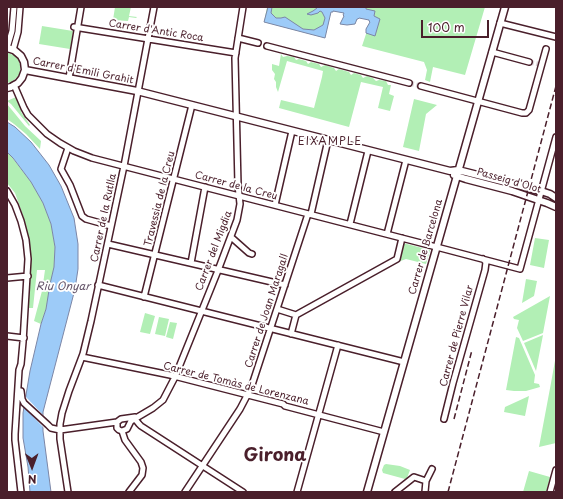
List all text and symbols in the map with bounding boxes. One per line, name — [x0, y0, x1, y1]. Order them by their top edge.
scale bar — [423, 12, 491, 38]
street label: Carrer d'Antic Roca — [108, 18, 204, 44]
text: 100 m — [428, 18, 465, 36]
street label: Carrer d'Emili Grahit — [32, 55, 134, 87]
district label: EIXAMPLE — [298, 135, 362, 149]
street label: Travessia de la Creu — [142, 150, 178, 248]
street label: Passeig d'Olot — [475, 166, 543, 196]
street label: Carrer de la Creu — [193, 169, 279, 203]
street label: Carrer de la Rutlla — [89, 173, 119, 263]
street label: Carrer de Barcelona — [407, 198, 445, 296]
street label: Carrer del Migdia — [193, 209, 235, 293]
street label: Carrer de Joan Maragall — [243, 252, 291, 370]
water label: Riu Onyar — [36, 280, 90, 294]
street label: Carrer de Pierre Vilar — [438, 284, 476, 388]
street label: Carrer de Tomàs de Lorenzana — [162, 360, 310, 408]
district label: Girona — [244, 445, 306, 467]
north arrow — [12, 447, 52, 487]
text: N — [28, 471, 37, 488]

